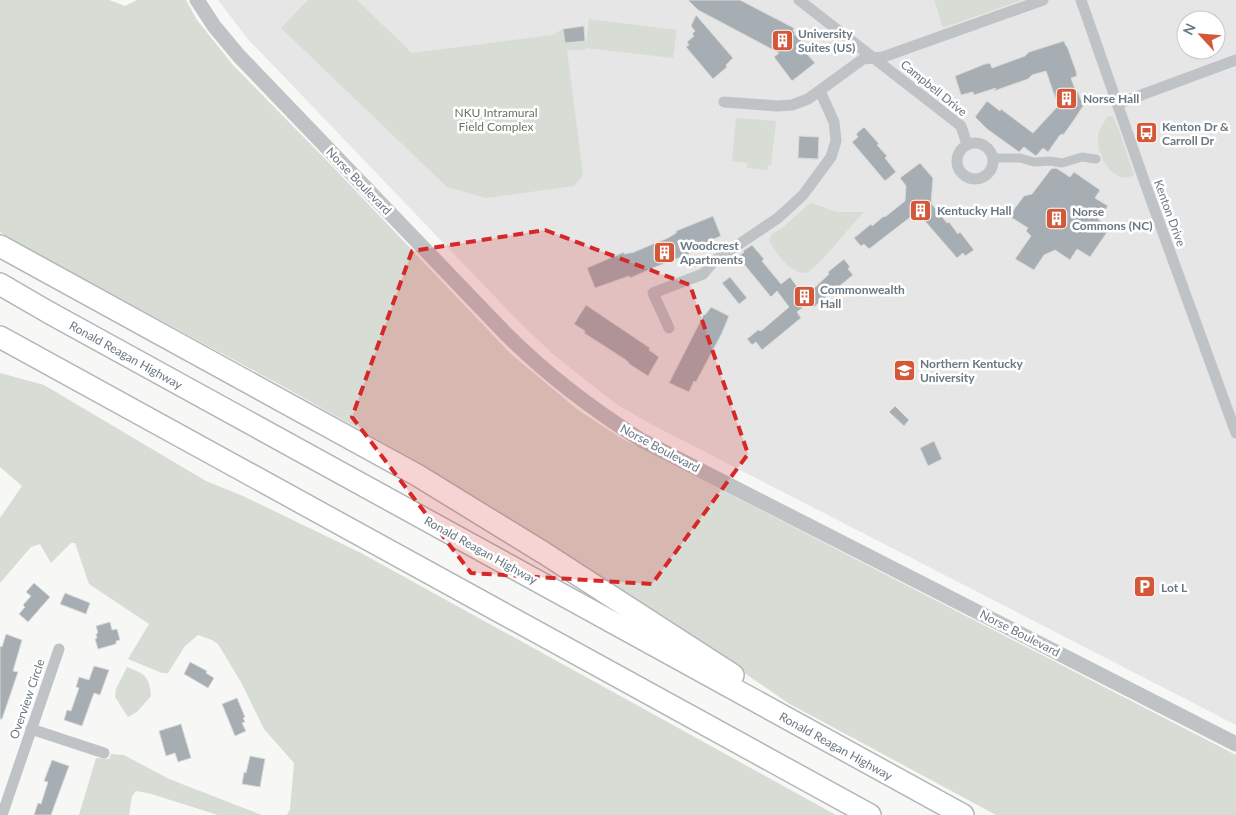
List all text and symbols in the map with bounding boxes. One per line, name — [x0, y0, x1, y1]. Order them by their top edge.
north arrow — [1176, 10, 1226, 60]
text: N — [1179, 21, 1199, 38]
place label: University Suites (US) — [798, 26, 855, 55]
building icon: University Suites (US) — [770, 28, 794, 52]
street label: Campbell Drive — [898, 57, 970, 119]
building icon: Norse Hall — [1055, 86, 1079, 110]
place label: Norse Hall — [1083, 91, 1139, 106]
park label: NKU Intramural Field Complex — [454, 105, 538, 134]
place label: Kenton Dr & Carroll Dr — [1162, 119, 1229, 148]
bus stop icon: Kenton Dr & Carroll Dr — [1134, 121, 1158, 145]
street label: Norse Boulevard — [323, 144, 395, 218]
street label: Kenton Drive — [1151, 178, 1189, 248]
building icon: Kentucky Hall — [909, 198, 933, 222]
place label: Kentucky Hall — [937, 203, 1011, 218]
place label: Norse Commons (NC) — [1072, 204, 1152, 233]
building icon: Norse Commons (NC) — [1044, 206, 1068, 230]
place label: Woodcrest Apartments — [679, 238, 743, 267]
building icon: Woodcrest Apartments — [652, 240, 676, 264]
place label: Commonwealth Hall — [820, 282, 905, 311]
building icon: Commonwealth Hall — [792, 284, 816, 308]
street label: Ronald Reagan Highway — [67, 318, 186, 393]
place label: Northern Kentucky University — [920, 356, 1024, 385]
school or university icon: Northern Kentucky University — [892, 358, 916, 382]
street label: Norse Boulevard — [618, 421, 702, 475]
street label: Ronald Reagan Highway — [422, 513, 541, 588]
parking icon: Lot L — [1133, 575, 1157, 599]
place label: Lot L — [1161, 580, 1188, 595]
street label: Norse Boulevard — [977, 606, 1063, 660]
street label: Overview Circle — [6, 657, 48, 741]
street label: Ronald Reagan Highway — [777, 709, 896, 784]

